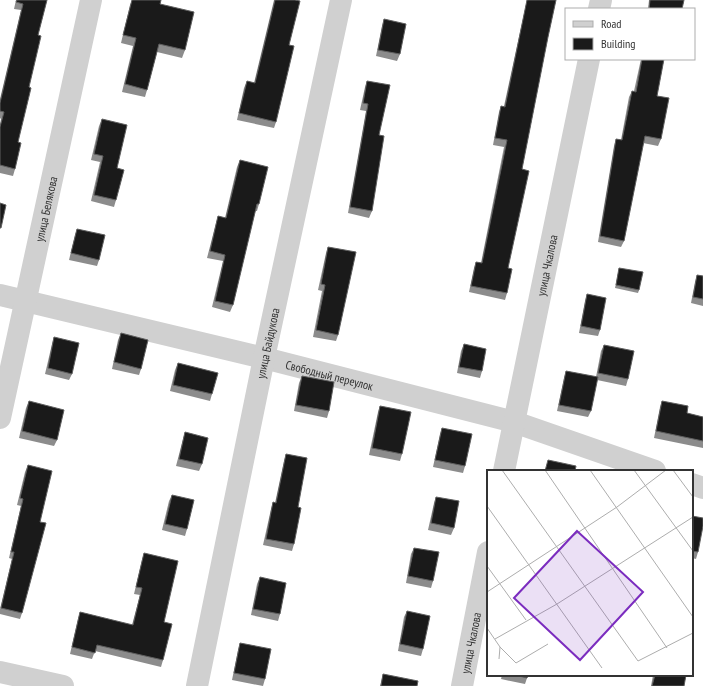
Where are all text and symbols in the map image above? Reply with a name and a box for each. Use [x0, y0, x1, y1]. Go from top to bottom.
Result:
legend [565, 8, 695, 60]
text: Road [601, 16, 621, 31]
text: Building [601, 36, 636, 51]
street label: улица Белякова [31, 175, 60, 243]
street label: улица Чкалова [533, 233, 560, 297]
street label: улица Байдукова [253, 306, 282, 380]
street label: Свободный переулок [284, 356, 375, 393]
inset map [487, 470, 693, 676]
street label: улица Чкалова [457, 611, 484, 675]

